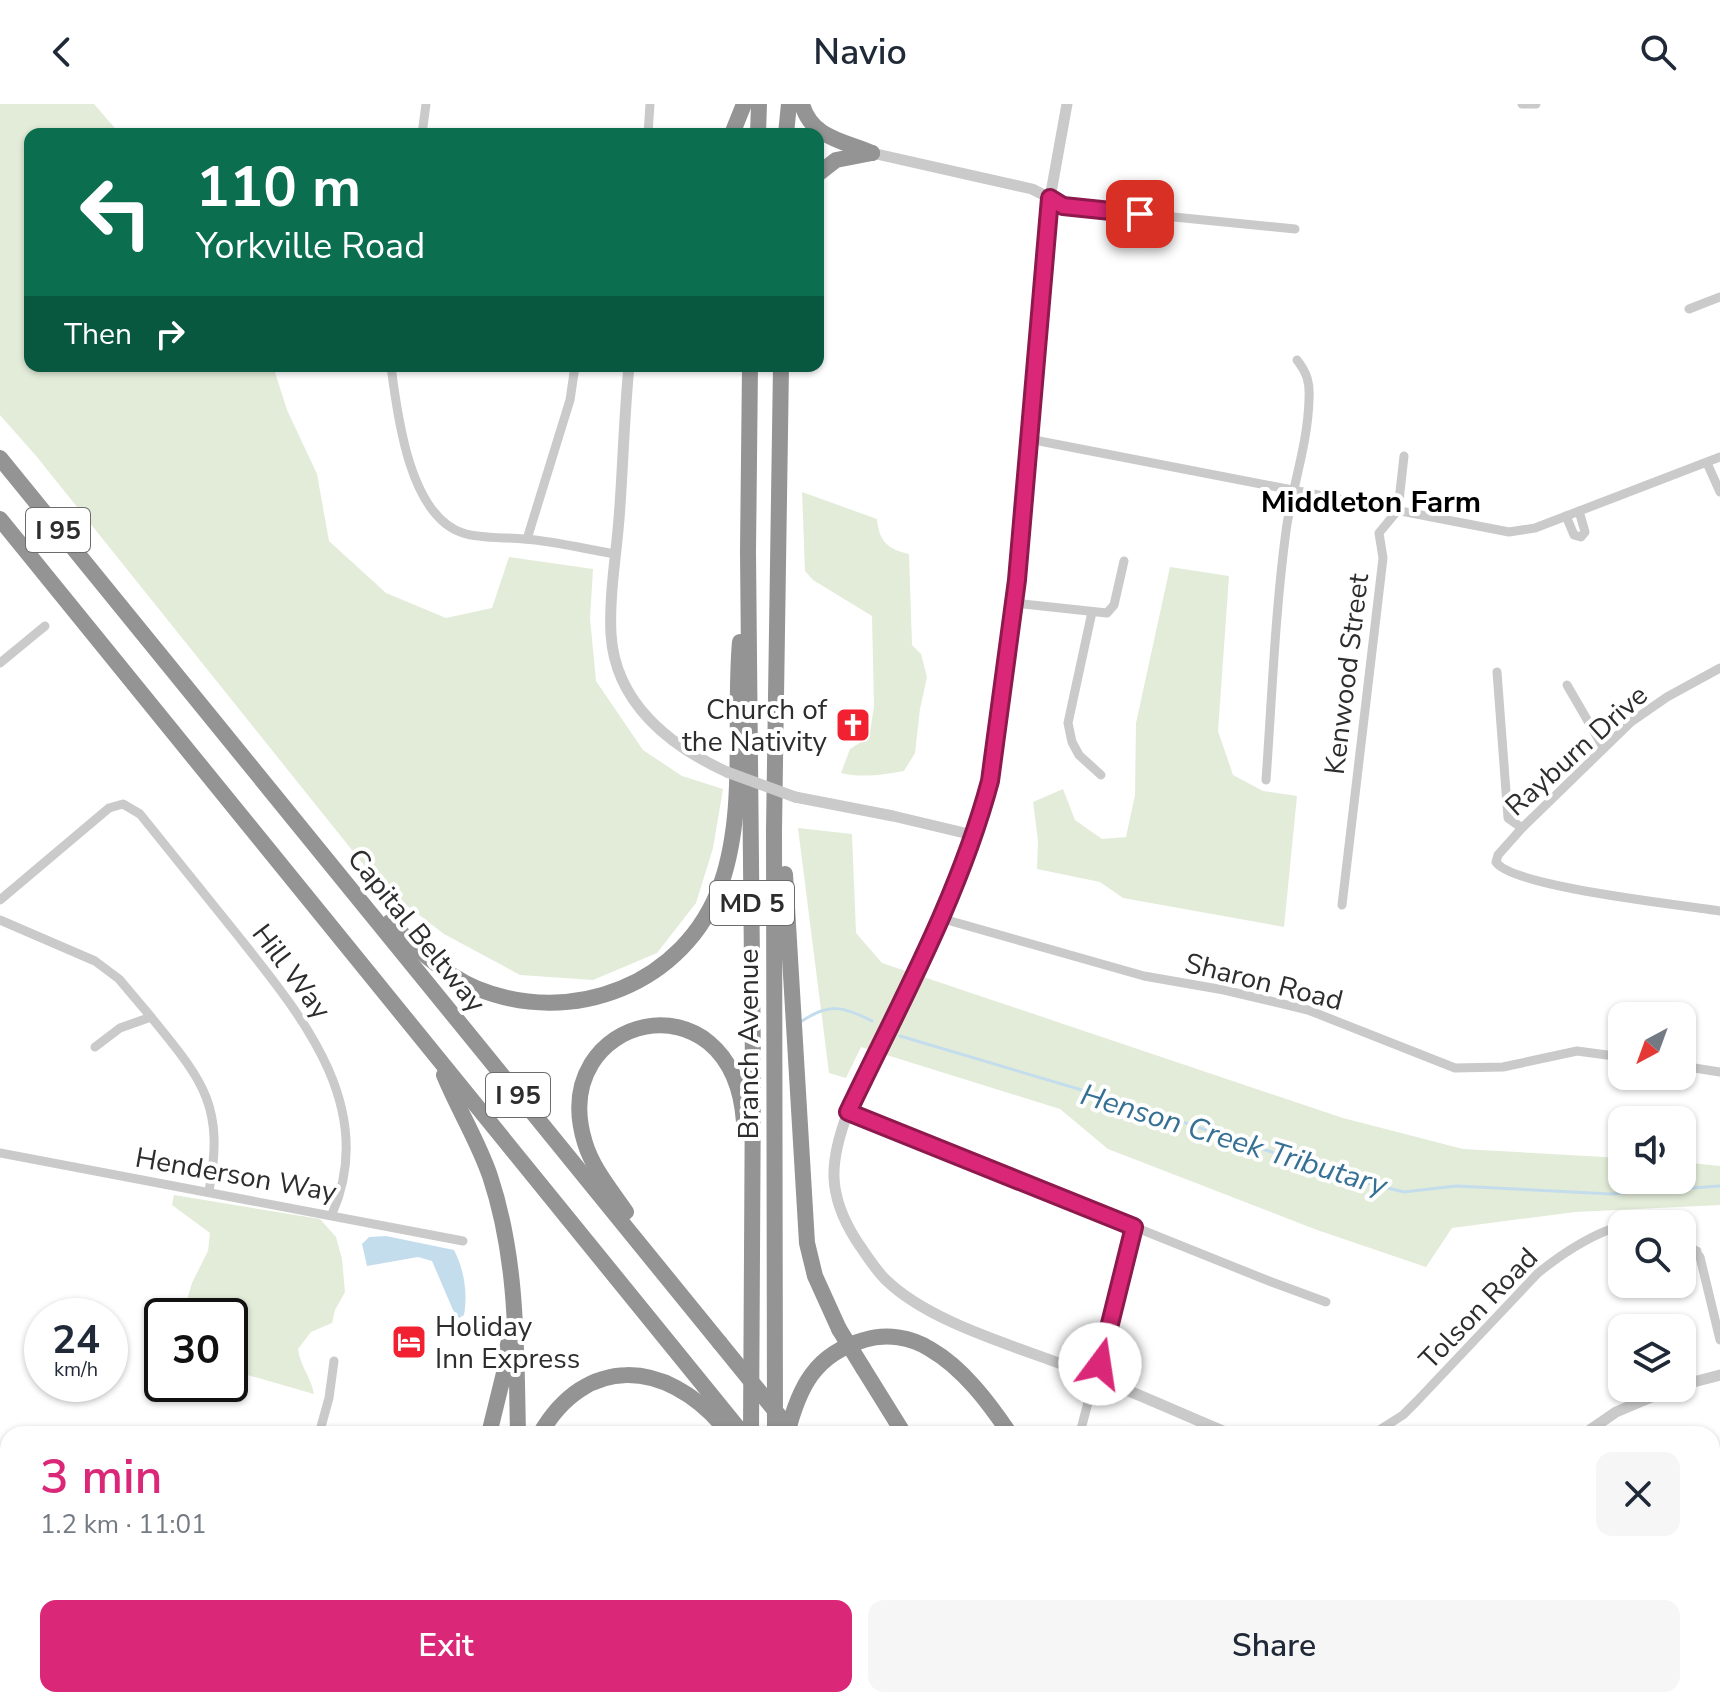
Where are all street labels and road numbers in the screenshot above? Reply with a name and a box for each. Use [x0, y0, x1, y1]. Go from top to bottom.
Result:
road number: I 95 [26, 508, 90, 552]
street label: Kenwood Street [1316, 571, 1378, 777]
street label: Rayburn Drive [1497, 677, 1656, 825]
street label: Capital Beltway [338, 841, 494, 1021]
road number: MD 5 [710, 881, 794, 925]
street label: Hill Way [243, 916, 340, 1027]
street label: Sharon Road [1181, 944, 1347, 1020]
street label: Branch Avenue [730, 949, 768, 1139]
road number: I 95 [486, 1073, 550, 1117]
street label: Henderson Way [132, 1139, 340, 1211]
street label: Tolson Road [1411, 1239, 1546, 1378]

